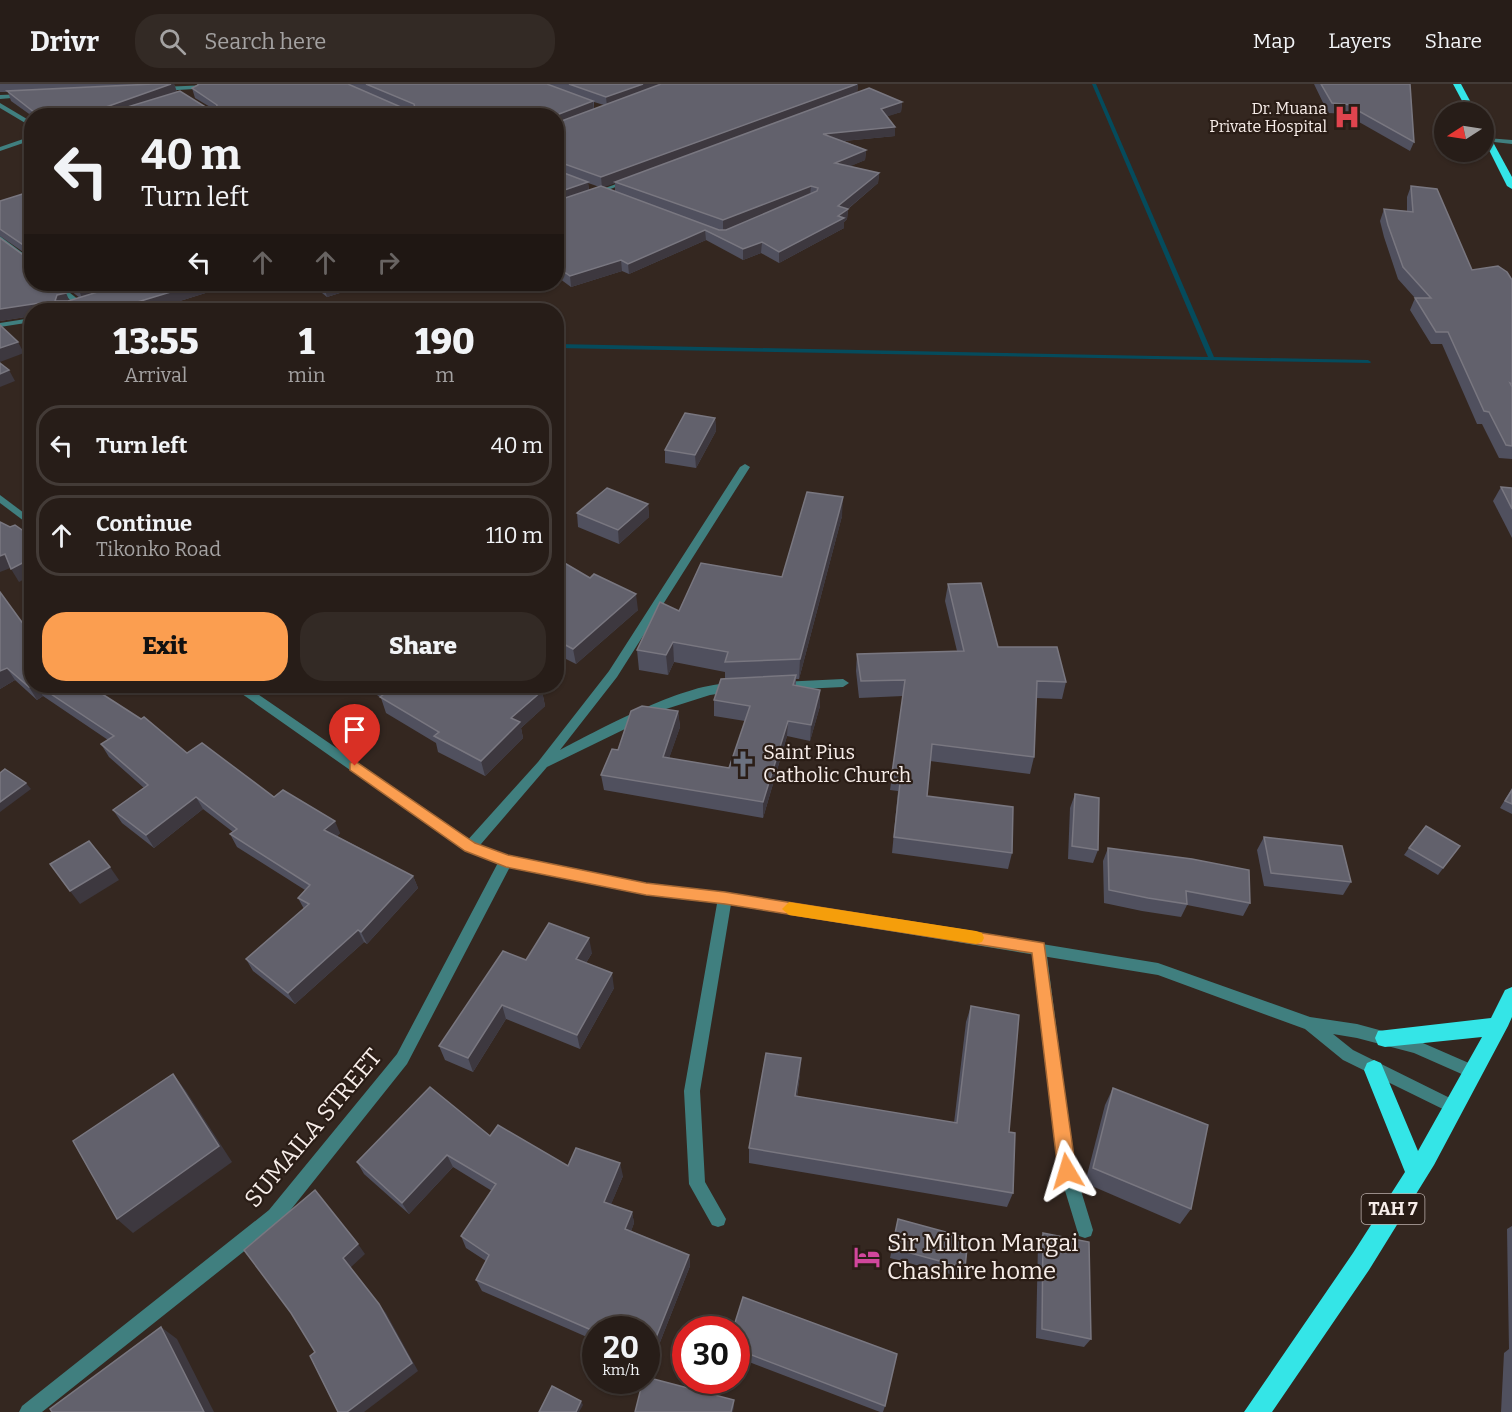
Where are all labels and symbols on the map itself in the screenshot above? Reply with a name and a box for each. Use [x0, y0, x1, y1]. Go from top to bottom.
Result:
place label: Dr. Muana Private Hospital [1209, 99, 1327, 136]
hospital icon: Dr. Muana Private Hospital [1332, 102, 1362, 132]
north arrow [1434, 102, 1494, 162]
pin [329, 704, 380, 766]
place label: Saint Pius Catholic Church [763, 740, 912, 787]
church icon: Saint Pius Catholic Church [728, 749, 758, 779]
street label: SUMAILA STREET [239, 1043, 387, 1213]
position arrow [1035, 1139, 1099, 1203]
road number: TAH 7 [1362, 1194, 1424, 1224]
place label: Sir Milton Margai Chashire home [887, 1229, 1078, 1285]
hotel icon: Sir Milton Margai Chashire home [852, 1242, 882, 1272]
speed limit sign: 30 [672, 1316, 750, 1394]

